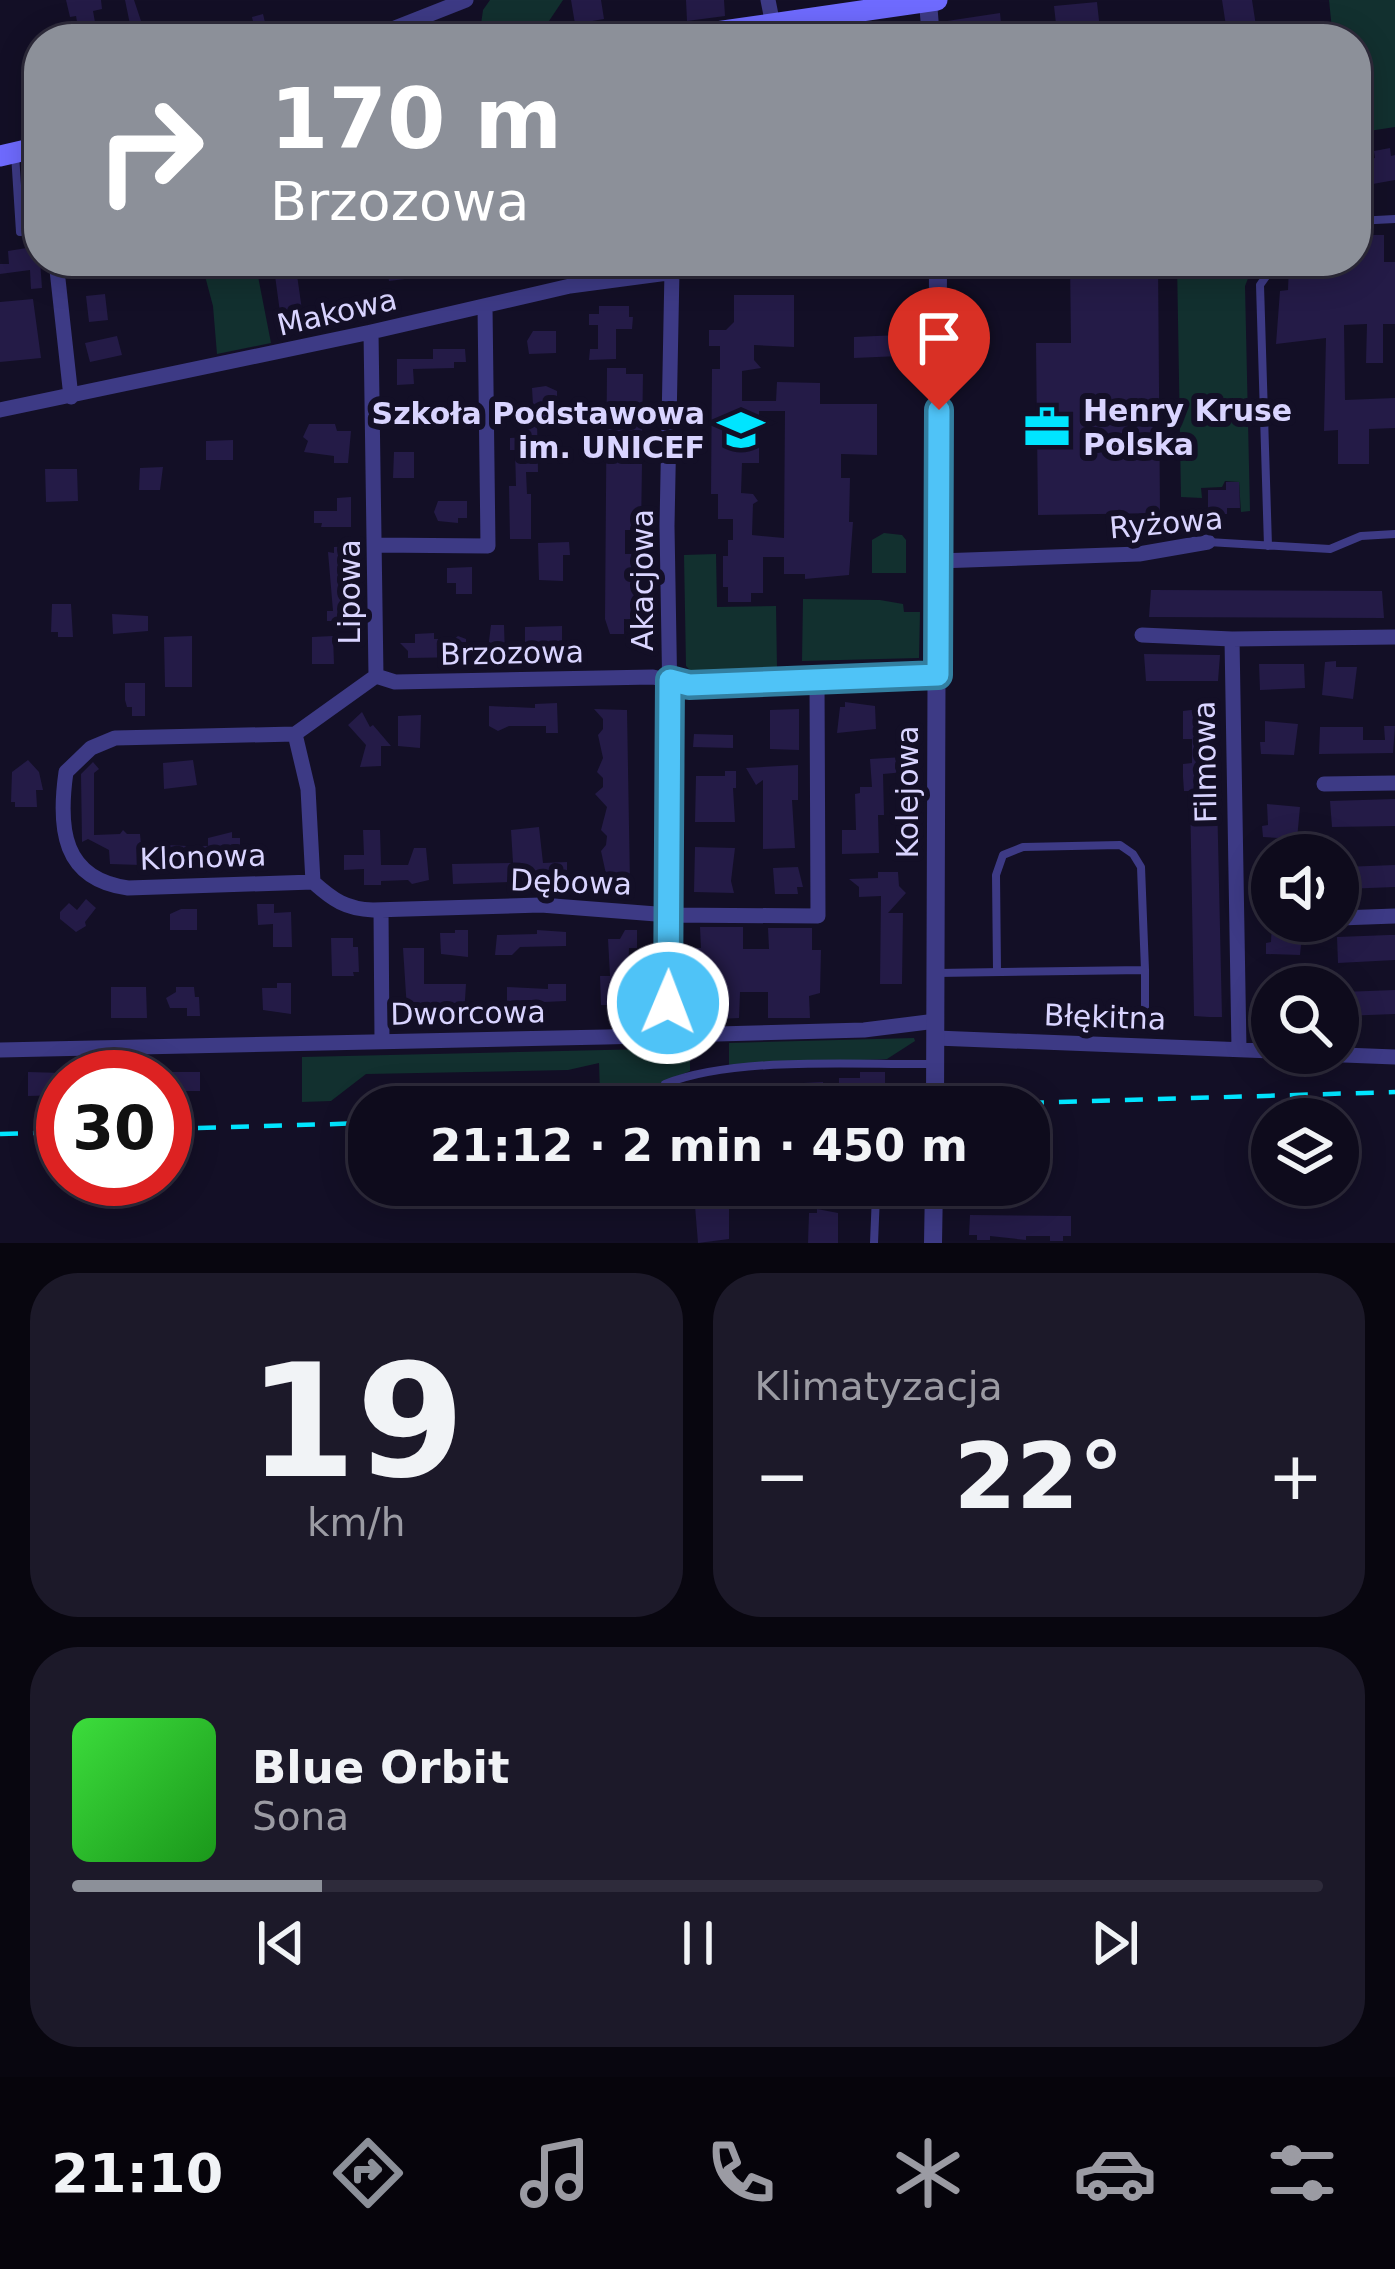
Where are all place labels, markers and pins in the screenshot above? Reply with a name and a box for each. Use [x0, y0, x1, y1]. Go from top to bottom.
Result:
pin [888, 287, 990, 410]
place label: Henry Kruse Polska [1083, 393, 1292, 462]
place label: Szkoła Podstawowa im. UNICEF [372, 396, 705, 465]
office icon: Henry Kruse Polska [1022, 402, 1072, 452]
school or university icon: Szkoła Podstawowa im. UNICEF [716, 405, 766, 455]

